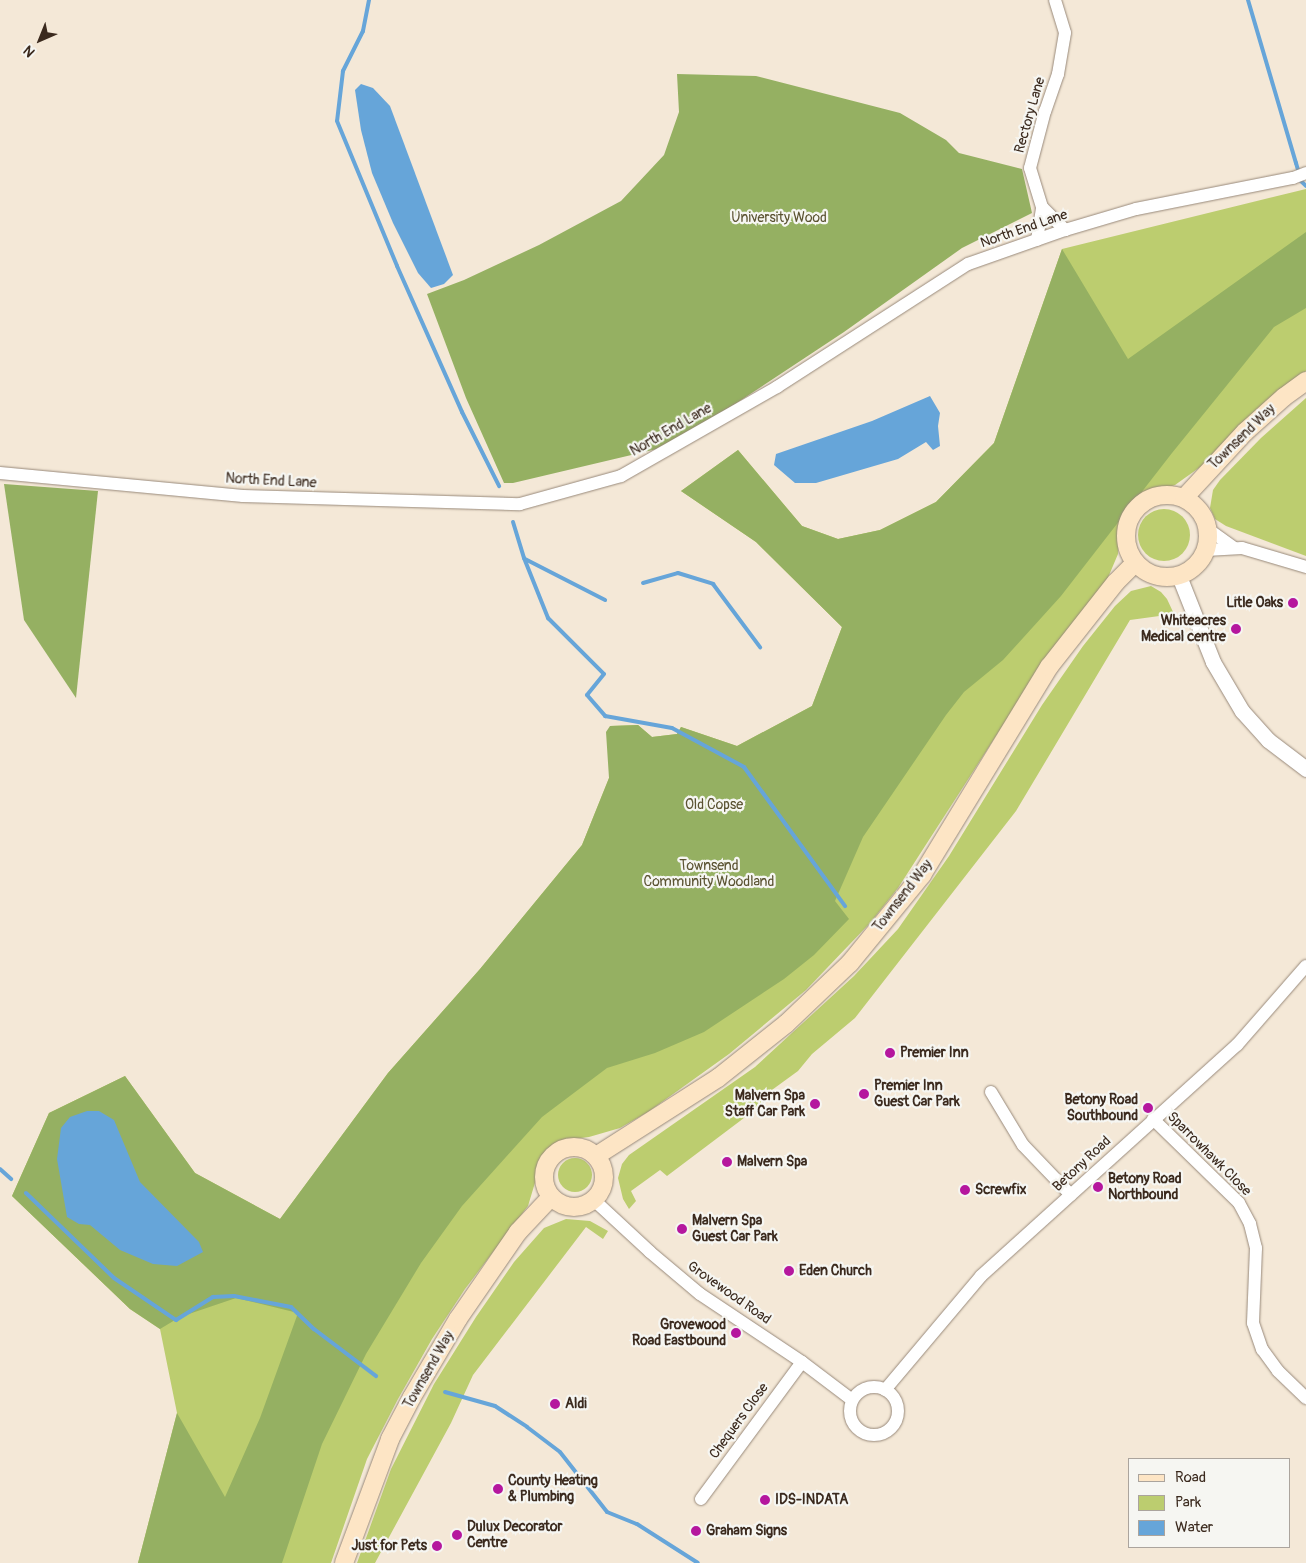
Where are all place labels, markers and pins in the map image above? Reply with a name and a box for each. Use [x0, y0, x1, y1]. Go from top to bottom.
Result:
place label: Litle Oaks [1226, 595, 1283, 611]
marker: Litle Oaks [1287, 597, 1299, 609]
place label: Whiteacres Medical centre [1141, 613, 1226, 646]
marker: Whiteacres Medical centre [1230, 623, 1242, 635]
place label: Premier Inn [900, 1045, 969, 1061]
marker: Premier Inn [884, 1047, 896, 1059]
place label: Premier Inn Guest Car Park [874, 1078, 960, 1110]
place label: Malvern Spa Staff Car Park [725, 1088, 805, 1120]
marker: Premier Inn Guest Car Park [858, 1088, 870, 1100]
place label: Betony Road Southbound [1065, 1092, 1138, 1124]
marker: Malvern Spa Staff Car Park [809, 1098, 821, 1110]
marker: Betony Road Southbound [1142, 1102, 1154, 1114]
place label: Malvern Spa [737, 1154, 807, 1170]
marker: Malvern Spa [721, 1156, 733, 1168]
place label: Betony Road Northbound [1108, 1171, 1181, 1204]
marker: Betony Road Northbound [1092, 1181, 1104, 1193]
place label: Screwfix [975, 1182, 1027, 1198]
marker: Screwfix [959, 1184, 971, 1196]
place label: Malvern Spa Guest Car Park [692, 1213, 778, 1246]
marker: Malvern Spa Guest Car Park [676, 1223, 688, 1235]
place label: Eden Church [799, 1263, 872, 1279]
marker: Eden Church [783, 1265, 795, 1277]
place label: Grovewood Road Eastbound [632, 1317, 726, 1350]
marker: Grovewood Road Eastbound [730, 1327, 742, 1339]
place label: Aldi [565, 1396, 587, 1412]
marker: Aldi [549, 1398, 561, 1410]
place label: County Heating & Plumbing [508, 1473, 598, 1505]
marker: County Heating & Plumbing [492, 1483, 504, 1495]
place label: IDS-INDATA [775, 1492, 848, 1508]
marker: IDS-INDATA [759, 1494, 771, 1506]
place label: Dulux Decorator Centre [467, 1519, 563, 1551]
place label: Graham Signs [706, 1523, 787, 1539]
marker: Graham Signs [690, 1525, 702, 1537]
marker: Dulux Decorator Centre [451, 1529, 463, 1541]
place label: Just for Pets [351, 1538, 427, 1554]
marker: Just for Pets [431, 1540, 443, 1552]

